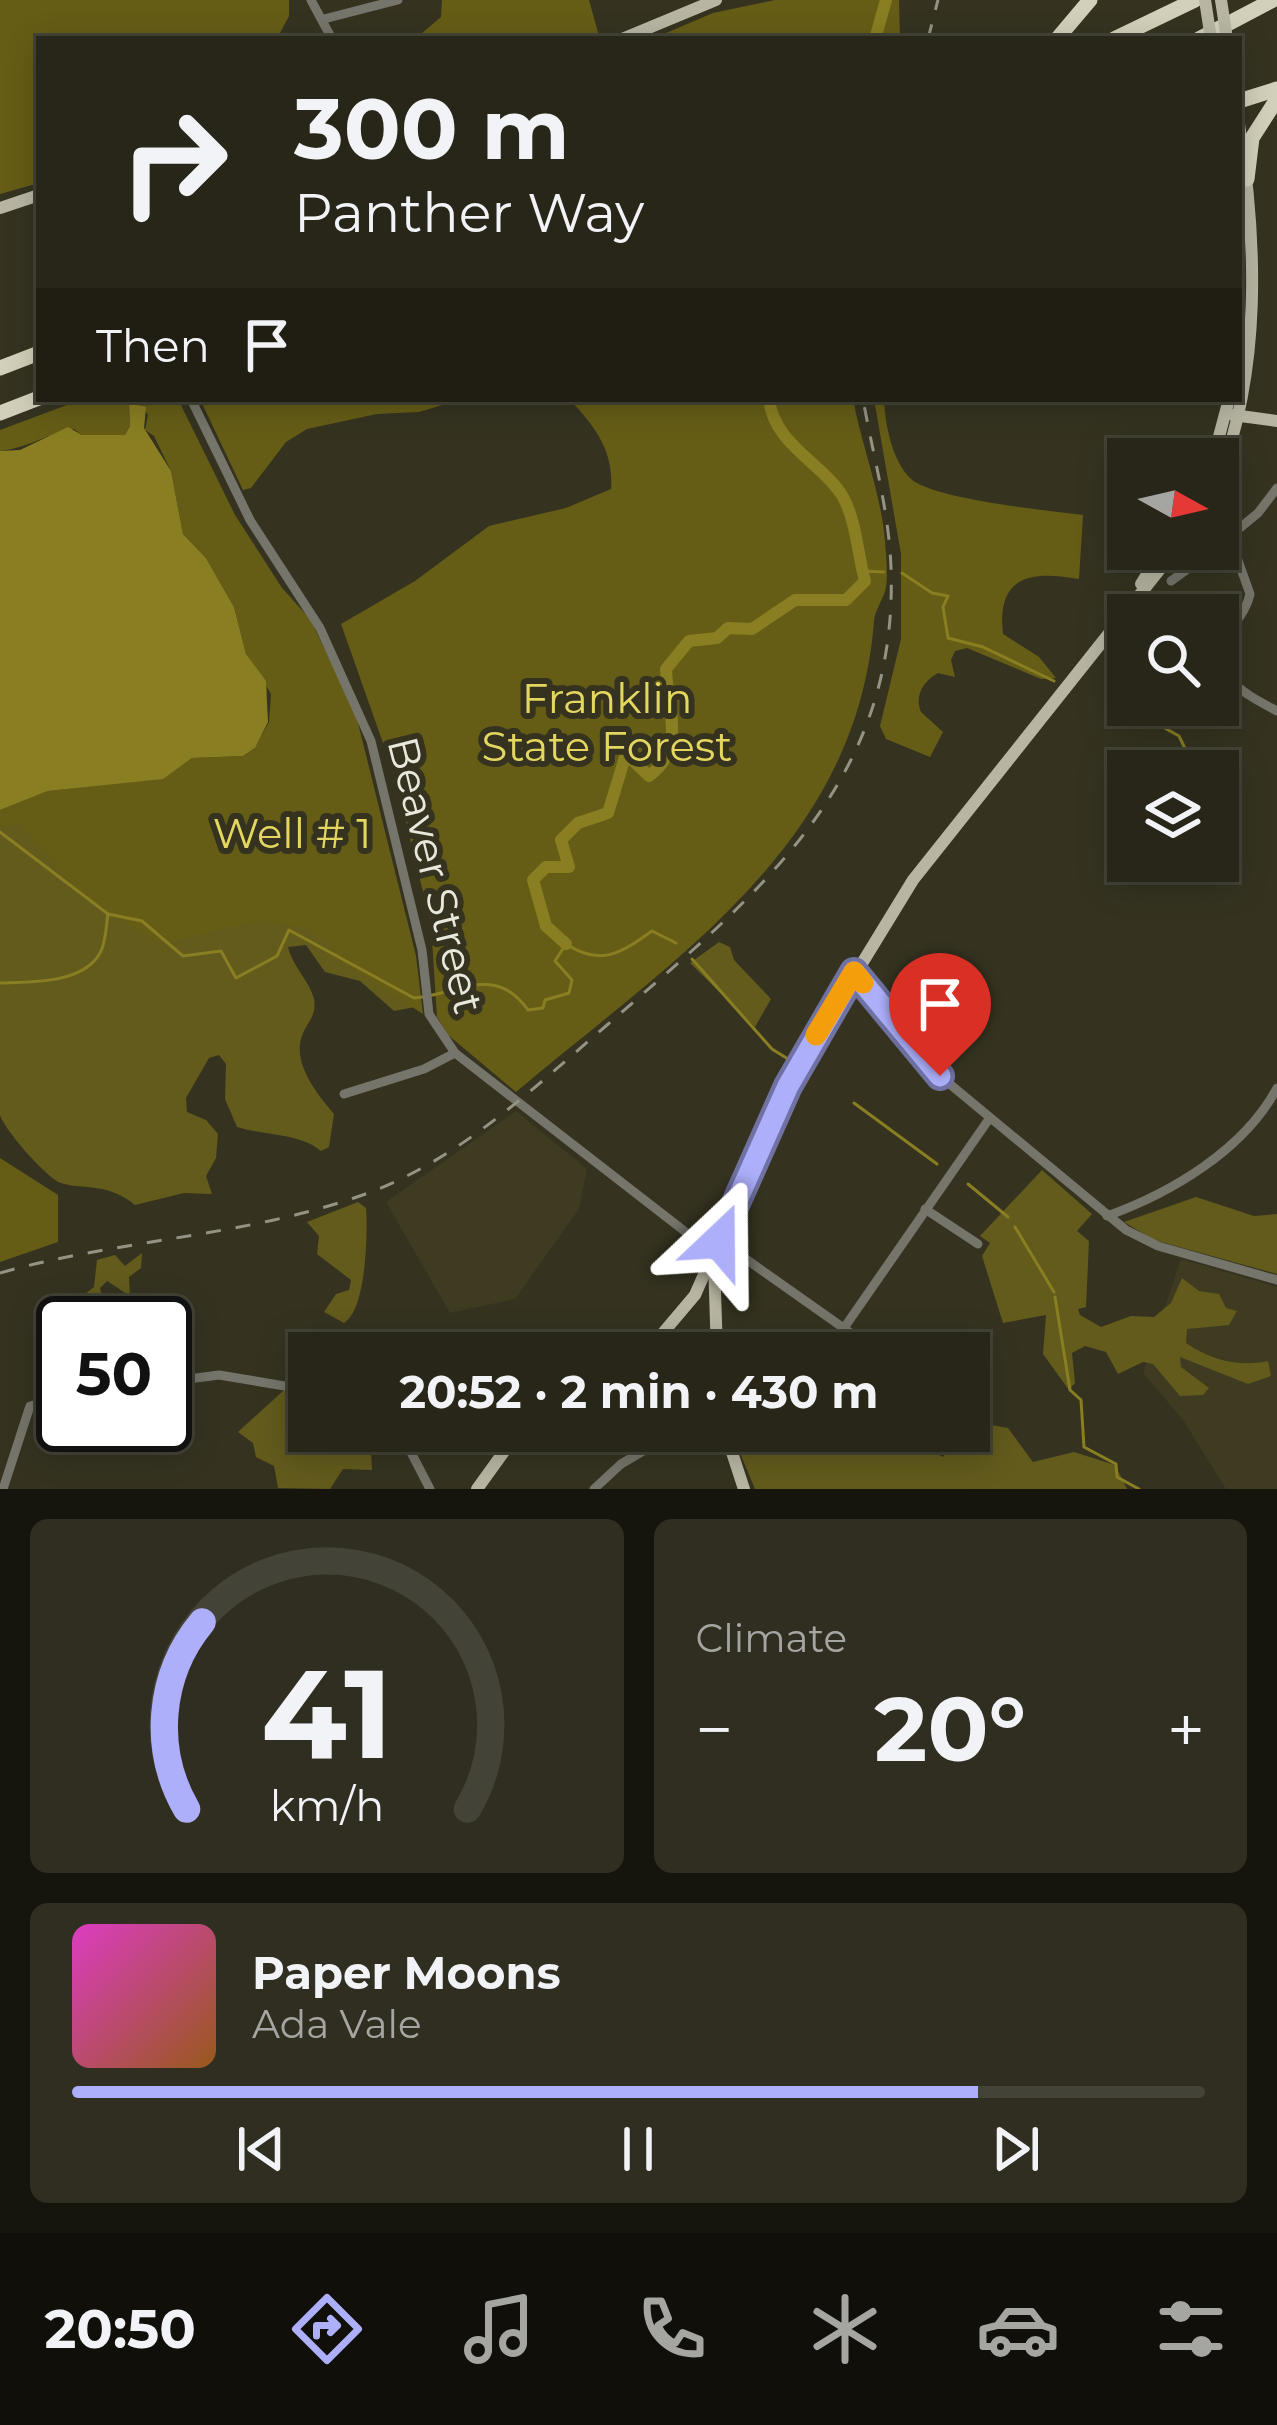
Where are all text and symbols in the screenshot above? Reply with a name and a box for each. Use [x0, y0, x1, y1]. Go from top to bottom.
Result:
text: 300 m [294, 78, 570, 180]
icon: right [96, 84, 252, 240]
text: Panther Way [294, 180, 644, 246]
icon: arrive [234, 312, 300, 378]
text: Then [96, 318, 210, 373]
north arrow [1107, 438, 1239, 570]
map controls [1107, 438, 1239, 882]
button: search [1107, 594, 1239, 726]
park label: Franklin State Forest [482, 672, 732, 772]
street label: Beaver Street [377, 731, 495, 1019]
button: layers [1107, 750, 1239, 882]
park label: Well # 1 [213, 807, 371, 859]
pin [889, 953, 991, 1076]
icon: arrive [907, 971, 973, 1037]
position arrow [656, 1178, 782, 1304]
speed limit sign: 50 [36, 1296, 192, 1452]
text: 20:52 · 2 min · 430 m [399, 1364, 879, 1419]
text: Climate [696, 1614, 847, 1662]
text: 41 [261, 1637, 393, 1789]
text: 20° [874, 1674, 1026, 1784]
text: − [696, 1689, 733, 1770]
text: + [1167, 1689, 1205, 1770]
text: km/h [270, 1779, 384, 1832]
text: Paper Moons [252, 1945, 561, 2000]
text: Ada Vale [252, 2000, 422, 2048]
icon: previous [228, 2116, 294, 2182]
icon: pause [605, 2116, 671, 2182]
icon: next [983, 2116, 1049, 2182]
icon: directions [285, 2287, 369, 2371]
icon: music [457, 2287, 541, 2371]
icon: phone [630, 2287, 714, 2371]
icon: climate [803, 2287, 887, 2371]
icon: car [976, 2287, 1060, 2371]
icon: filters [1149, 2287, 1233, 2371]
text: 20:50 [44, 2296, 196, 2362]

